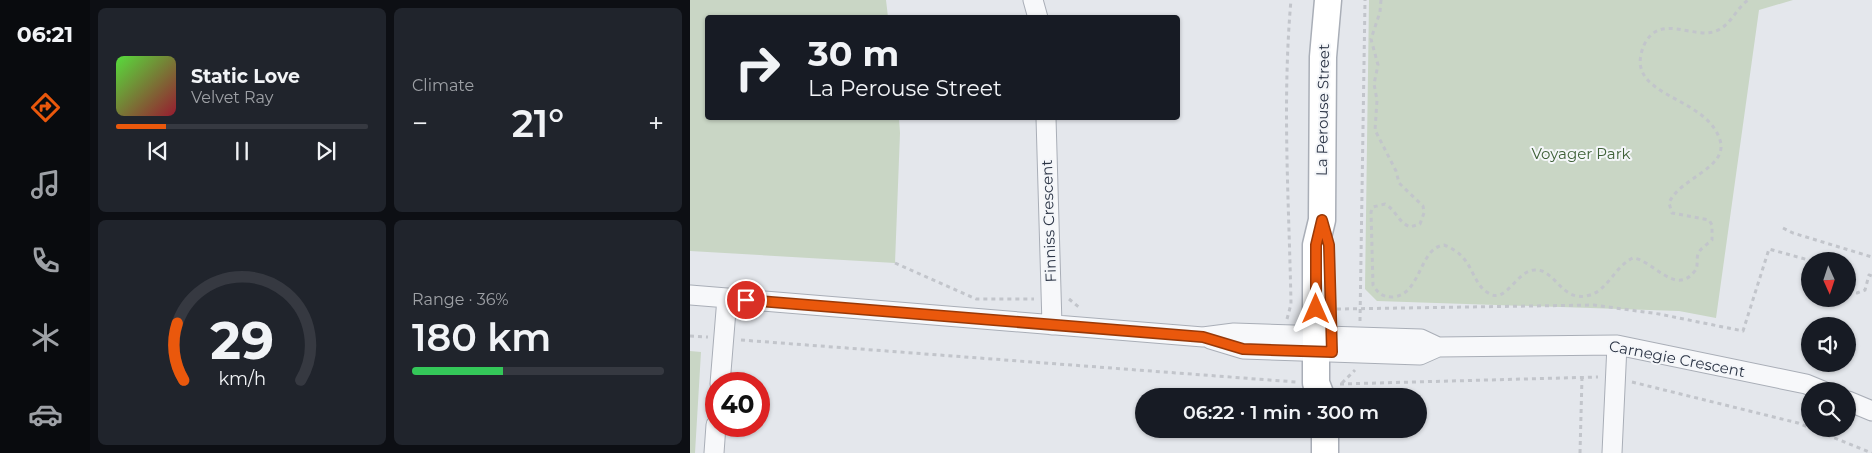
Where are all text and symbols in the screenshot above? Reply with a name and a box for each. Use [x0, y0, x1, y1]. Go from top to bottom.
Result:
text: 06:21 [17, 21, 73, 48]
text: 30 m [808, 32, 899, 75]
icon: right [725, 35, 790, 100]
street label: La Perouse Street [1312, 44, 1333, 176]
text: Static Love [191, 65, 300, 88]
text: La Perouse Street [808, 75, 1002, 102]
text: Climate [412, 76, 474, 95]
text: Velvet Ray [191, 88, 273, 107]
icon: directions [28, 90, 63, 125]
text: 21° [512, 100, 564, 147]
text: − [412, 106, 428, 140]
text: + [648, 106, 664, 140]
icon: previous [144, 137, 172, 165]
icon: pause [228, 137, 256, 165]
icon: next [312, 137, 340, 165]
park label: Voyager Park [1531, 144, 1631, 163]
street label: Finniss Crescent [1037, 159, 1060, 283]
icon: music [28, 167, 63, 202]
icon: phone [28, 243, 63, 278]
north arrow [1801, 252, 1856, 308]
map controls [1801, 252, 1856, 437]
pin [725, 279, 767, 321]
position arrow [1289, 282, 1341, 334]
icon: arrive [732, 286, 760, 314]
text: Range · 36% [412, 290, 509, 309]
text: 29 [210, 309, 274, 372]
text: 180 km [412, 314, 551, 361]
button: sound [1801, 317, 1856, 372]
icon: climate [28, 320, 63, 355]
street label: Carnegie Crescent [1607, 336, 1747, 381]
text: km/h [218, 368, 266, 389]
speed limit sign: 40 [705, 372, 770, 437]
button: search [1801, 382, 1856, 437]
icon: car [28, 397, 63, 432]
text: 06:22 · 1 min · 300 m [1183, 401, 1379, 424]

